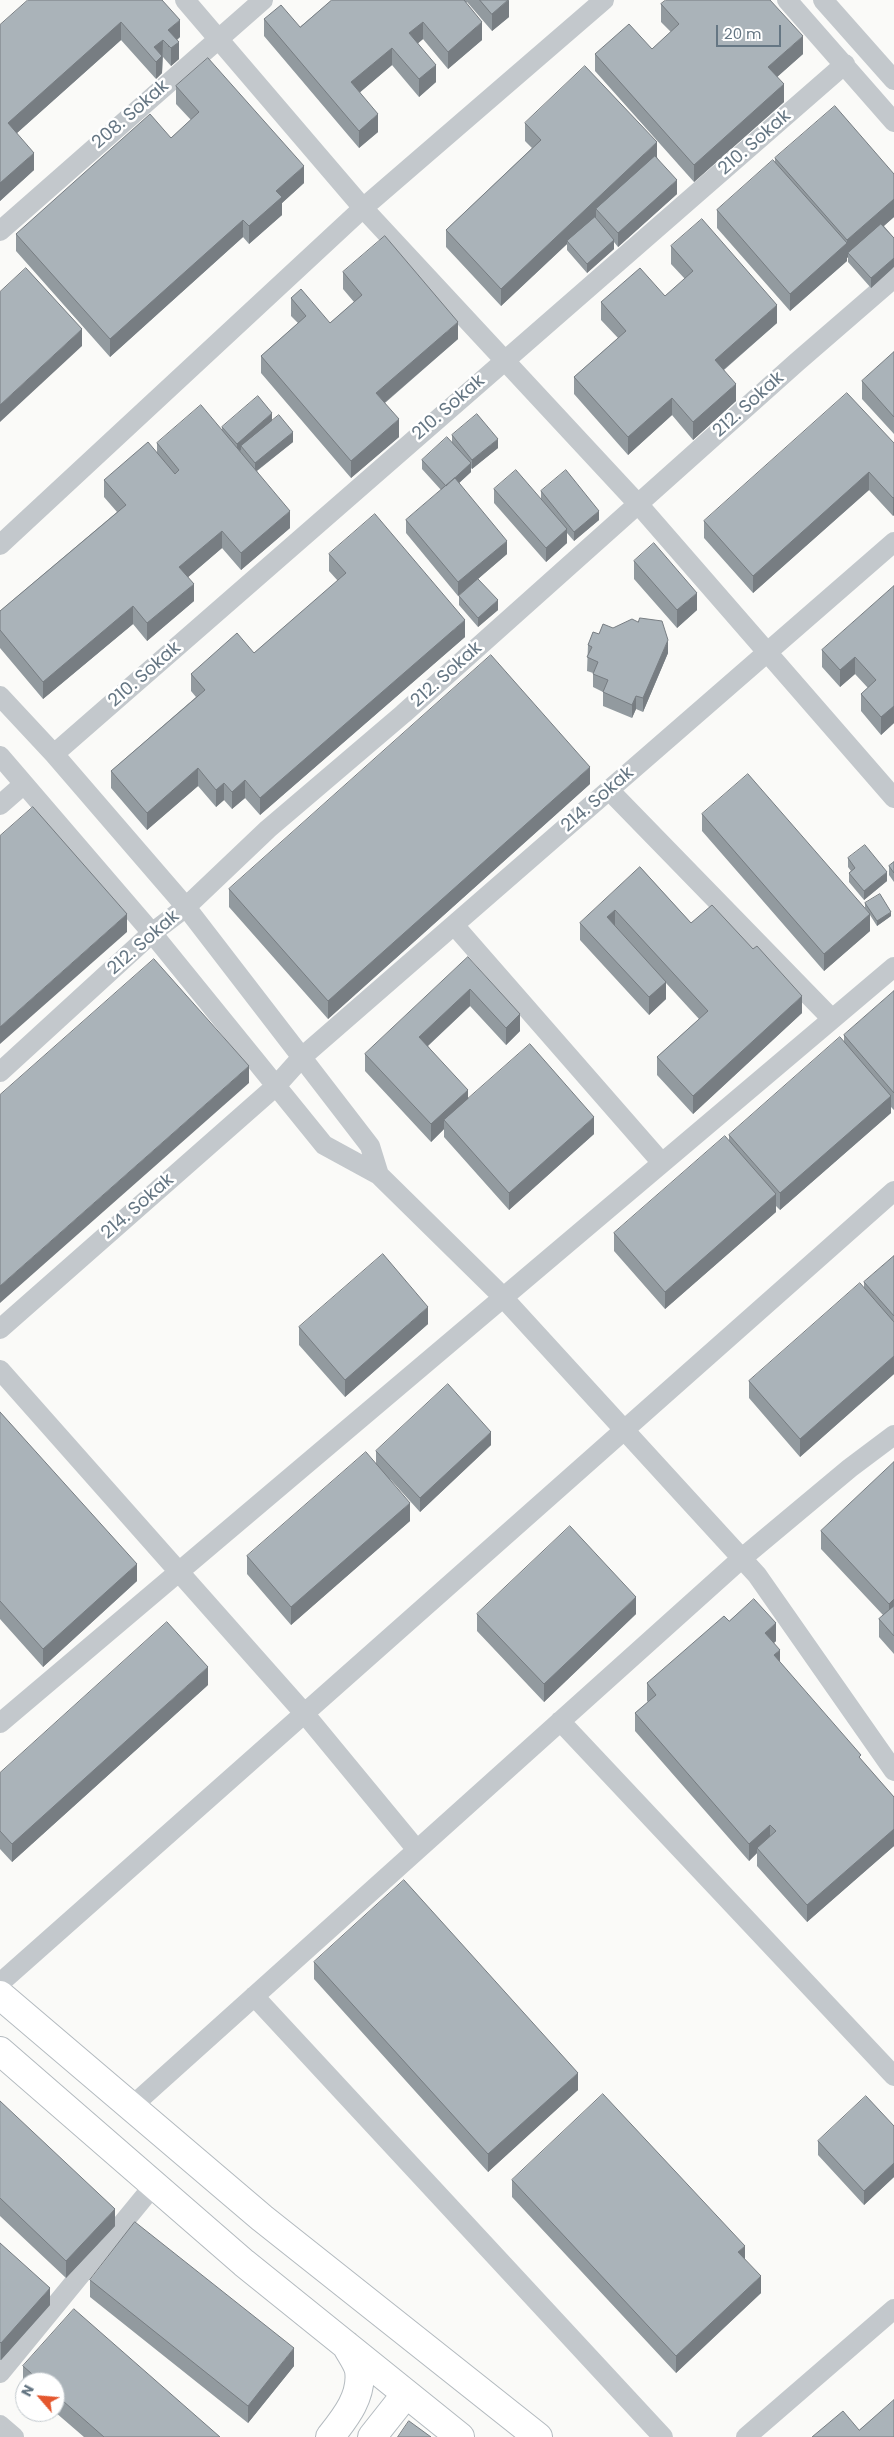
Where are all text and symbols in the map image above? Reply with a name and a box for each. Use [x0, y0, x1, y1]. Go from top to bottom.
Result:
scale bar [719, 15, 784, 47]
text: 20 m [724, 23, 762, 44]
street label: 208. Sokak [88, 76, 174, 154]
street label: 210. Sokak [714, 106, 796, 180]
street label: 212. Sokak [709, 368, 789, 442]
street label: 210. Sokak [408, 371, 490, 445]
street label: 210. Sokak [104, 638, 186, 712]
street label: 212. Sokak [407, 638, 487, 712]
street label: 214. Sokak [557, 763, 639, 837]
street label: 212. Sokak [104, 906, 184, 980]
street label: 214. Sokak [97, 1170, 179, 1244]
north arrow [15, 2372, 65, 2422]
text: N [16, 2381, 39, 2400]

